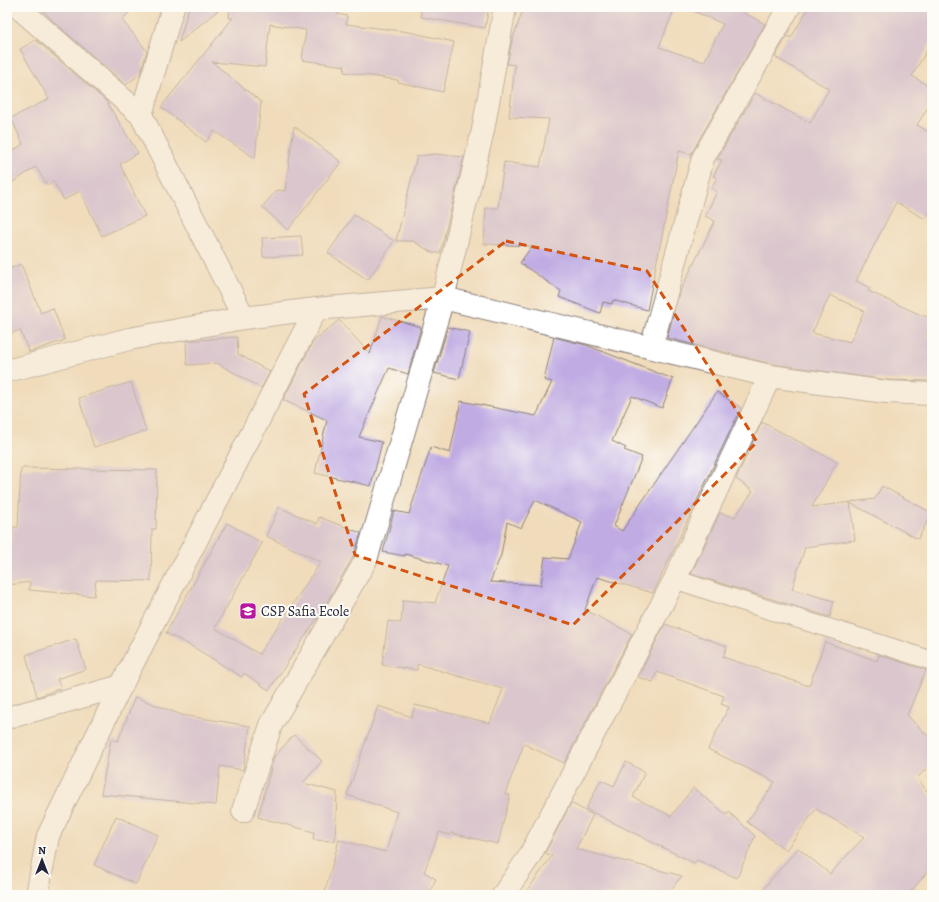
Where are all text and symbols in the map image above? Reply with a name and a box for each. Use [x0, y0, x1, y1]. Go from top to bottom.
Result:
school or university icon: CSP Safia Ecole [238, 601, 258, 621]
place label: CSP Safia Ecole [261, 602, 349, 621]
north arrow [22, 840, 62, 880]
text: N [38, 843, 46, 858]

